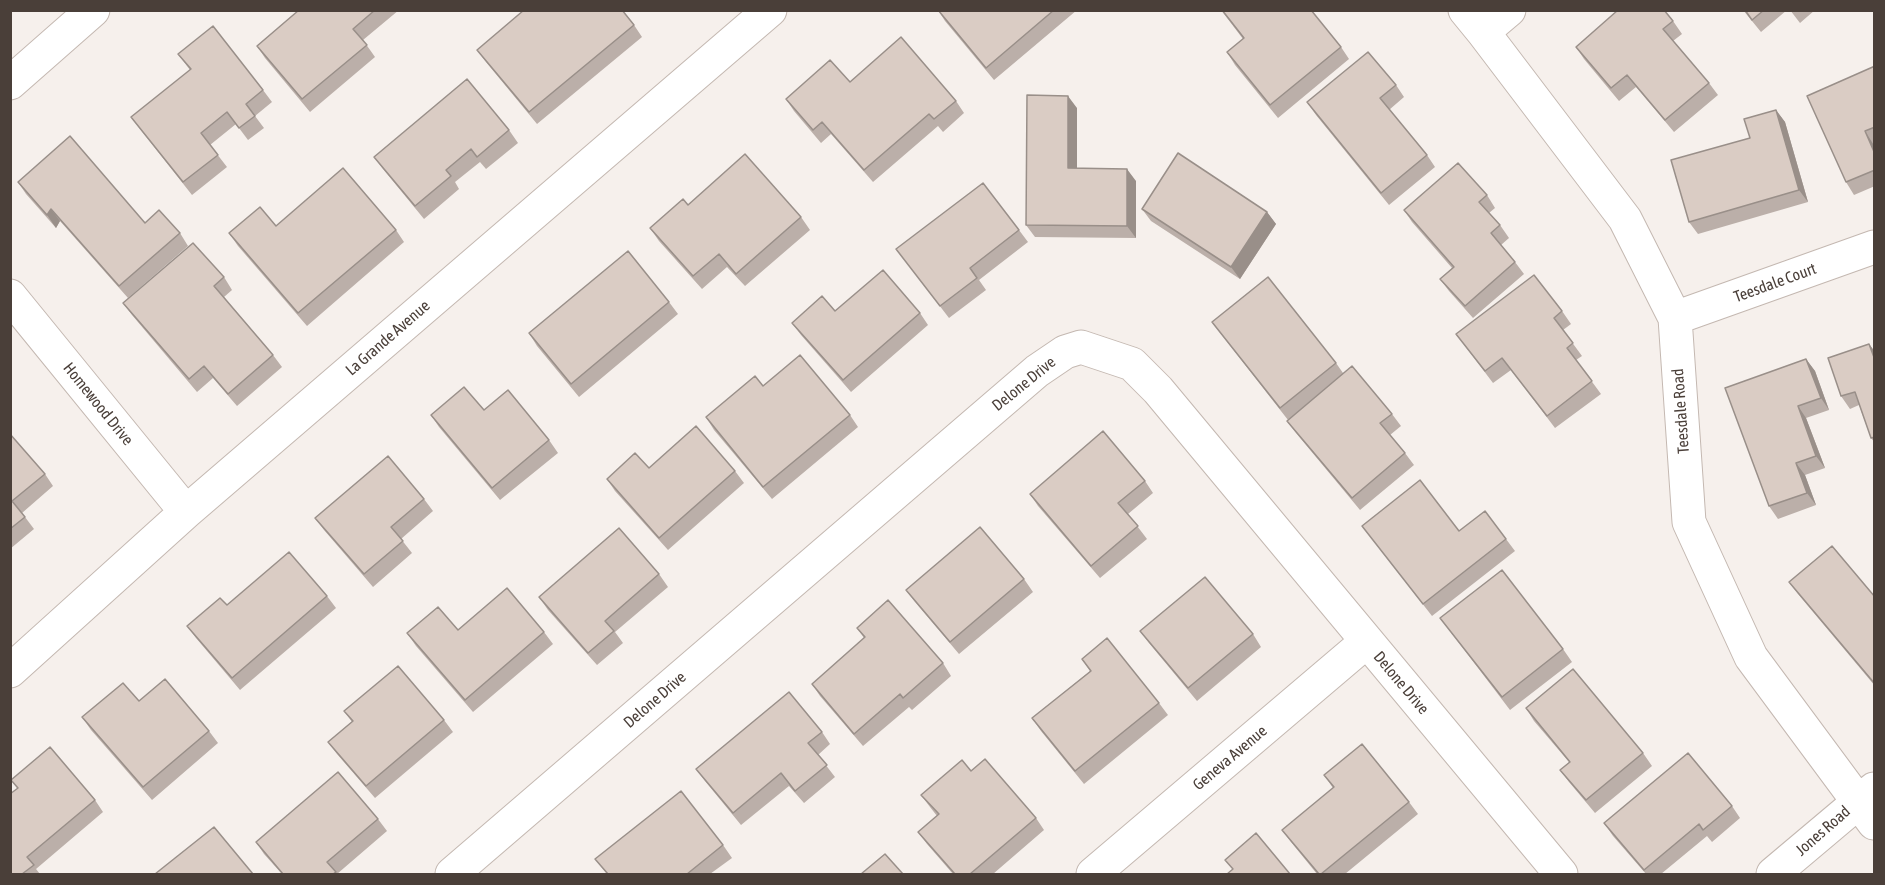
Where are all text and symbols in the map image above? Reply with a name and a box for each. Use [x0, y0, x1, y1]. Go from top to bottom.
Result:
street label: Teesdale Court [1731, 259, 1819, 307]
street label: La Grande Avenue [342, 296, 434, 380]
street label: Delone Drive [988, 353, 1060, 415]
street label: Homewood Drive [59, 359, 137, 449]
street label: Teesdale Road [1668, 368, 1694, 454]
street label: Delone Drive [1369, 648, 1433, 718]
street label: Delone Drive [620, 668, 690, 732]
street label: Geneva Avenue [1189, 721, 1271, 795]
street label: Jones Road [1792, 802, 1854, 860]

